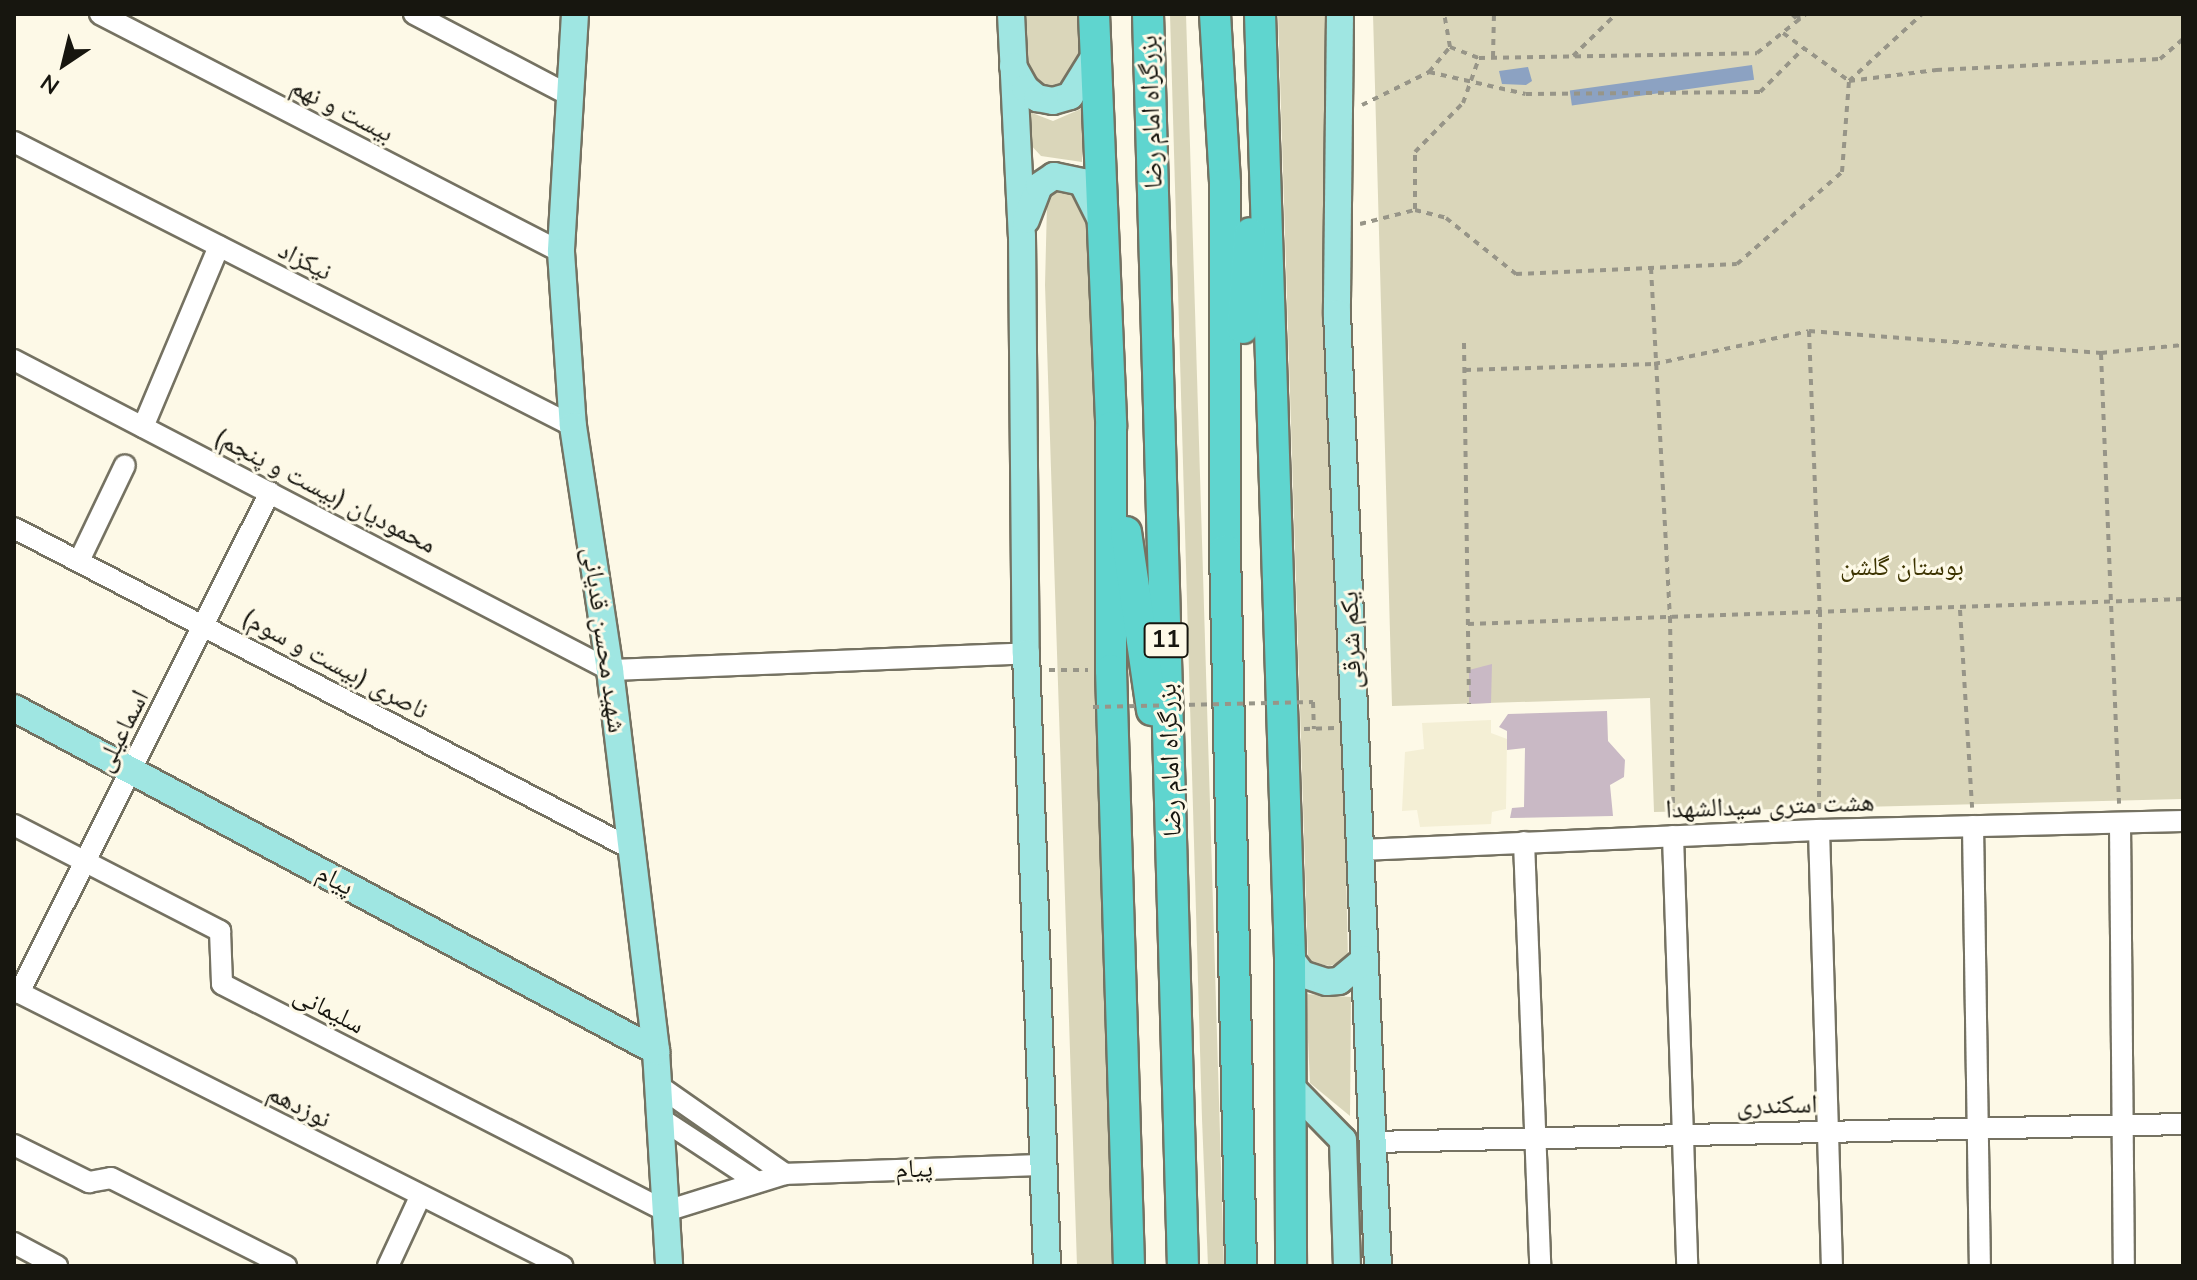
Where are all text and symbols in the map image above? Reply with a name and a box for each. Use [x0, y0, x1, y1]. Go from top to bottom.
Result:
north arrow [24, 24, 104, 104]
street label: بزرگراه امام رضا [1133, 35, 1169, 189]
text: N [35, 67, 66, 101]
street label: بیست و نهم [285, 71, 399, 149]
street label: نیکزاد [273, 234, 337, 288]
street label: محمودیان (بیست و پنجم) [209, 422, 441, 560]
street label: شهید محسن قدیانی [576, 545, 632, 735]
park label: بوستان گلشن [1840, 551, 1964, 583]
street label: یکم شرقی [1334, 591, 1368, 689]
street label: ناصری (بیست و سوم) [237, 602, 433, 726]
road number: 11 [1142, 620, 1190, 660]
street label: بزرگراه امام رضا [1152, 683, 1188, 837]
street label: اسماعیلی [88, 685, 156, 777]
street label: هشت متری سیدالشهدا [1665, 787, 1875, 825]
street label: پیام [311, 857, 359, 903]
street label: سلیمانی [288, 979, 370, 1041]
street label: نوزدهم [262, 1077, 336, 1135]
street label: اسکندری [1736, 1089, 1818, 1121]
street label: پیام [895, 1153, 933, 1185]

